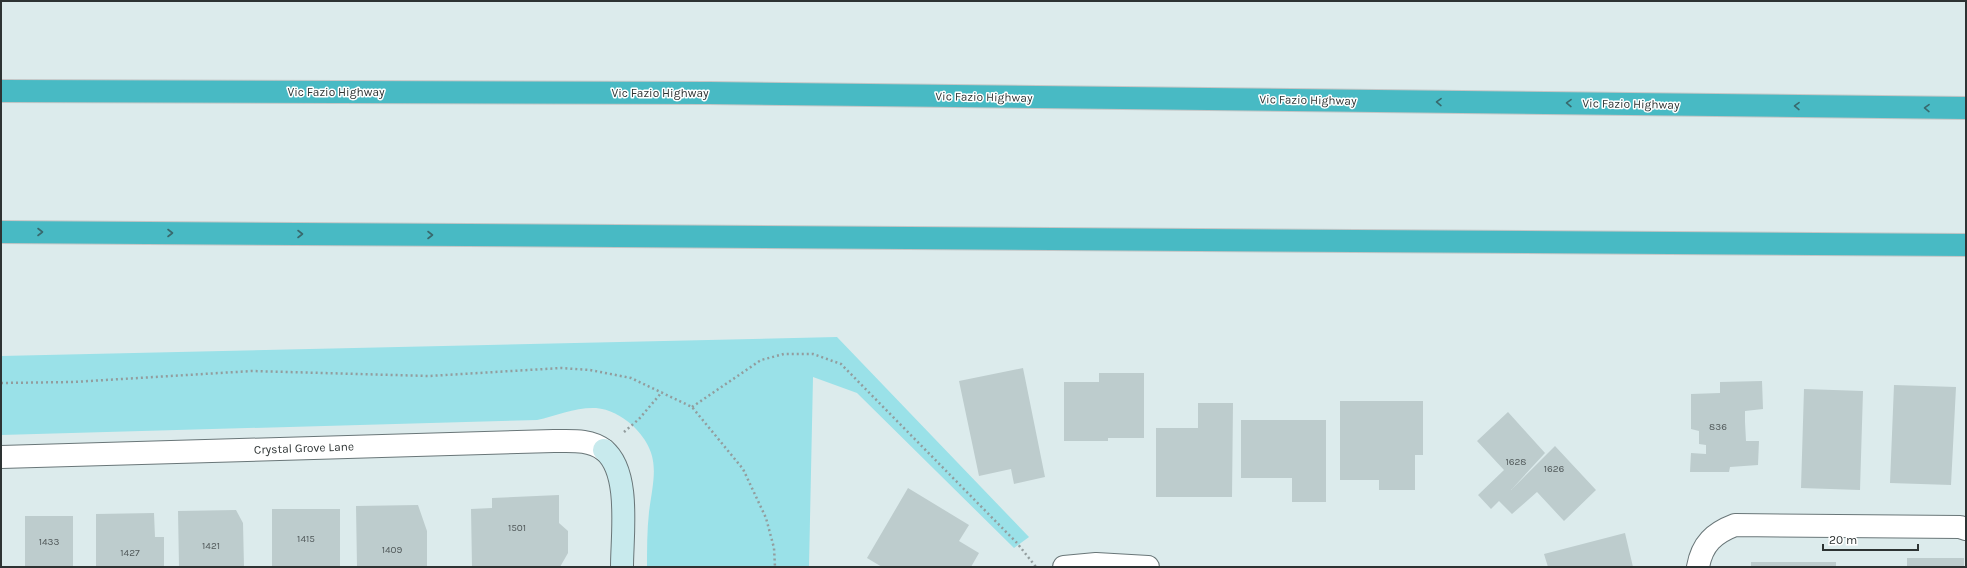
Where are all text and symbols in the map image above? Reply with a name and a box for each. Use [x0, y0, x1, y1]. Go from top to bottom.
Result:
street label: Vic Fazio Highway [287, 85, 385, 99]
street label: Vic Fazio Highway [611, 86, 709, 100]
street label: Vic Fazio Highway [935, 89, 1033, 105]
street label: Vic Fazio Highway [1259, 92, 1357, 108]
street label: Vic Fazio Highway [1582, 96, 1680, 112]
one-way arrow [1436, 98, 1442, 106]
one-way arrow [1566, 99, 1572, 107]
one-way arrow [1794, 102, 1800, 110]
one-way arrow [1924, 103, 1930, 112]
one-way arrow [37, 228, 43, 236]
one-way arrow [167, 229, 173, 237]
one-way arrow [297, 230, 303, 238]
one-way arrow [427, 231, 433, 239]
house number: 836 [1709, 421, 1727, 433]
street label: Crystal Grove Lane [254, 439, 354, 457]
house number: 1628 [1506, 456, 1526, 468]
house number: 1626 [1544, 463, 1565, 475]
house number: 1501 [508, 522, 526, 534]
scale bar [1823, 526, 1918, 552]
house number: 1415 [297, 533, 315, 545]
text: 20 m [1829, 533, 1857, 547]
house number: 1433 [39, 536, 59, 548]
house number: 1421 [202, 540, 220, 552]
house number: 1409 [382, 544, 403, 556]
house number: 1427 [120, 547, 140, 559]

